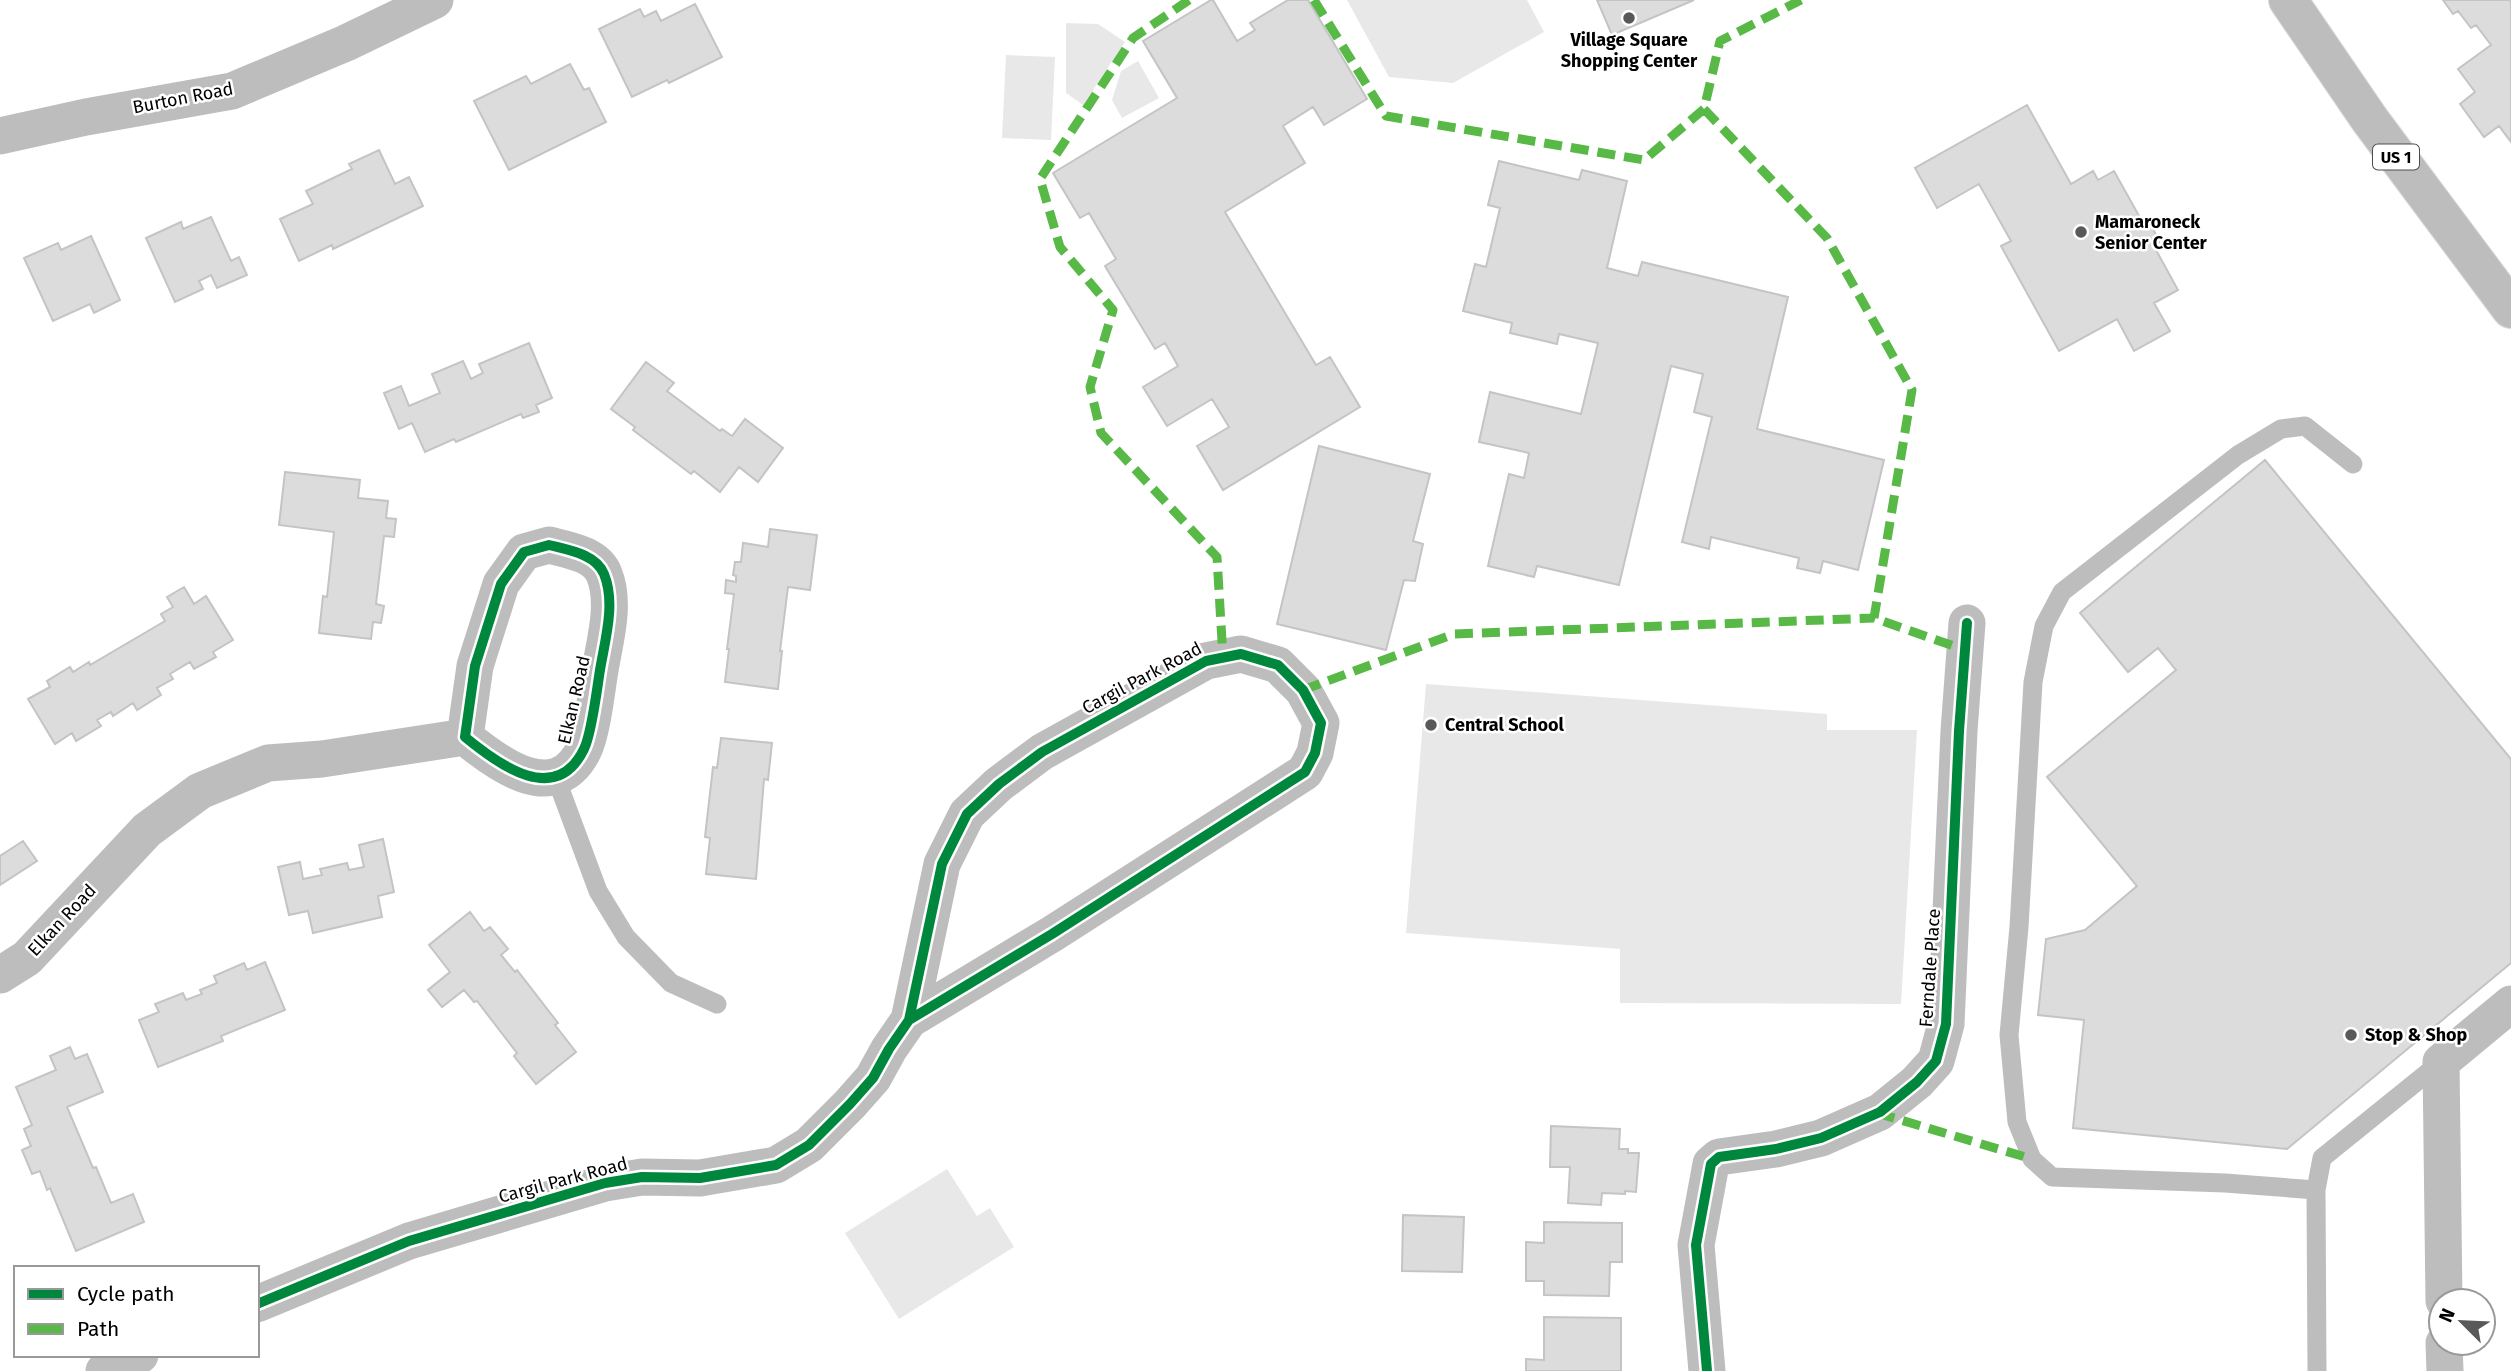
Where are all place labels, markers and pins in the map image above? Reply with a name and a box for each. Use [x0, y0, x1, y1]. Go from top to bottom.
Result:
marker: Village Square Shopping Center [1621, 10, 1637, 26]
place label: Village Square Shopping Center [1561, 29, 1698, 72]
place label: Mamaroneck Senior Center [2095, 211, 2208, 254]
marker: Mamaroneck Senior Center [2073, 224, 2089, 240]
place label: Central School [1445, 714, 1564, 736]
marker: Central School [1423, 717, 1439, 733]
place label: Stop & Shop [2365, 1024, 2468, 1046]
marker: Stop & Shop [2343, 1027, 2359, 1043]

